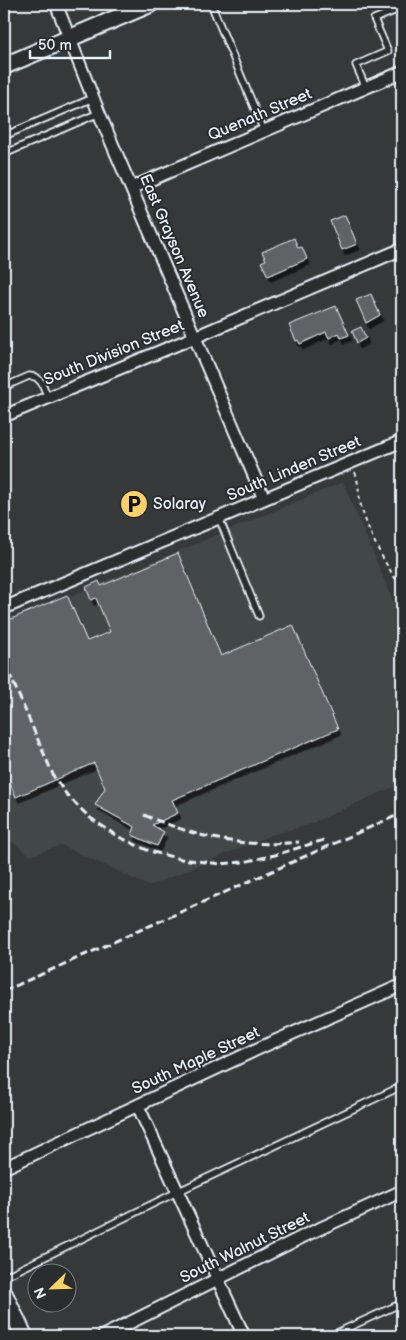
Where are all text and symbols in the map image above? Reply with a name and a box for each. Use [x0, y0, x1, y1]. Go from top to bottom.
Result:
scale bar [30, 28, 110, 60]
text: 50 m [38, 36, 72, 55]
street label: Quenath Street [205, 85, 315, 145]
street label: East Grayson Avenue [135, 171, 213, 321]
street label: South Division Street [41, 316, 187, 390]
street label: South Linden Street [224, 432, 364, 506]
parking icon: Solaray [119, 489, 149, 519]
place label: Solaray [153, 495, 207, 514]
street label: South Maple Street [129, 1023, 263, 1099]
street label: South Walnut Street [177, 1208, 313, 1288]
north arrow [28, 1262, 78, 1312]
text: N [31, 1285, 50, 1301]

